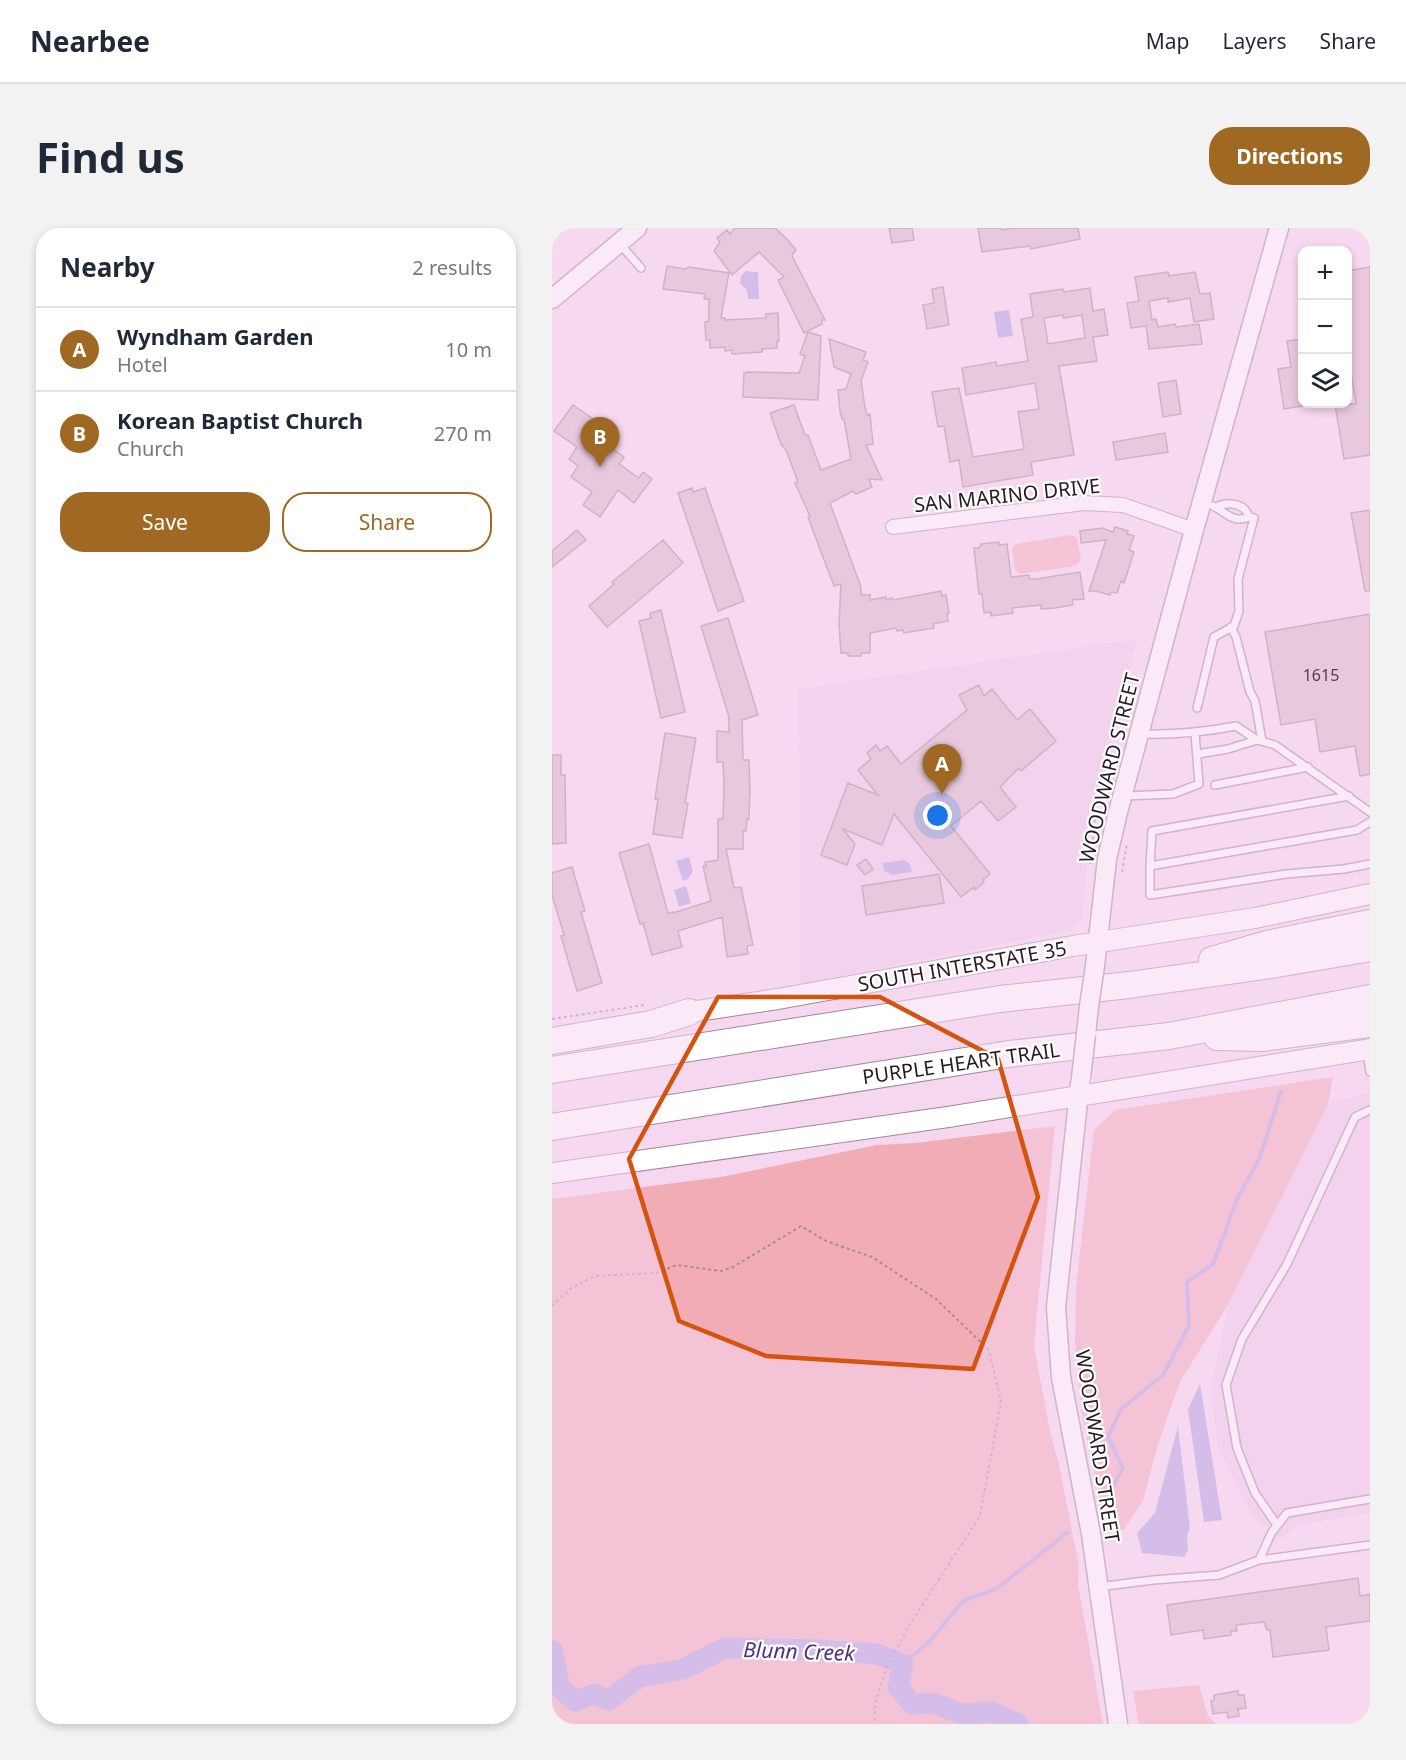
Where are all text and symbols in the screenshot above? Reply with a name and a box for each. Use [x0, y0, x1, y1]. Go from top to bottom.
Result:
text: Nearbee [30, 22, 150, 60]
text: Map [1146, 27, 1190, 55]
text: Layers [1223, 27, 1287, 55]
text: Share [1320, 27, 1376, 55]
button: Directions [1209, 127, 1370, 185]
text: Find us [36, 128, 185, 185]
map controls [1298, 246, 1352, 408]
button: + [1298, 246, 1352, 300]
text: Nearby [60, 249, 155, 285]
text: 2 results [412, 254, 492, 281]
button: − [1298, 300, 1352, 354]
text: Wyndham Garden [117, 321, 314, 351]
text: A [73, 336, 86, 363]
text: 10 m [445, 336, 492, 363]
text: Hotel [117, 351, 168, 378]
button: layers [1298, 354, 1352, 408]
text: Korean Baptist Church [117, 405, 363, 435]
pin: B [580, 418, 620, 467]
text: B [73, 420, 86, 447]
text: 270 m [434, 420, 492, 447]
text: Church [117, 435, 184, 462]
street label: SAN MARINO DRIVE [912, 472, 1102, 518]
button: Save [60, 492, 270, 552]
button: Share [282, 492, 492, 552]
house number: 1615 [1303, 664, 1339, 686]
street label: WOODWARD STREET [1072, 670, 1146, 866]
pin: A [922, 744, 962, 794]
your location [923, 801, 952, 830]
street label: SOUTH INTERSTATE 35 [856, 934, 1068, 998]
street label: PURPLE HEART TRAIL [861, 1036, 1061, 1090]
street label: WOODWARD STREET [1069, 1348, 1127, 1544]
water label: Blunn Creek [743, 1635, 857, 1667]

